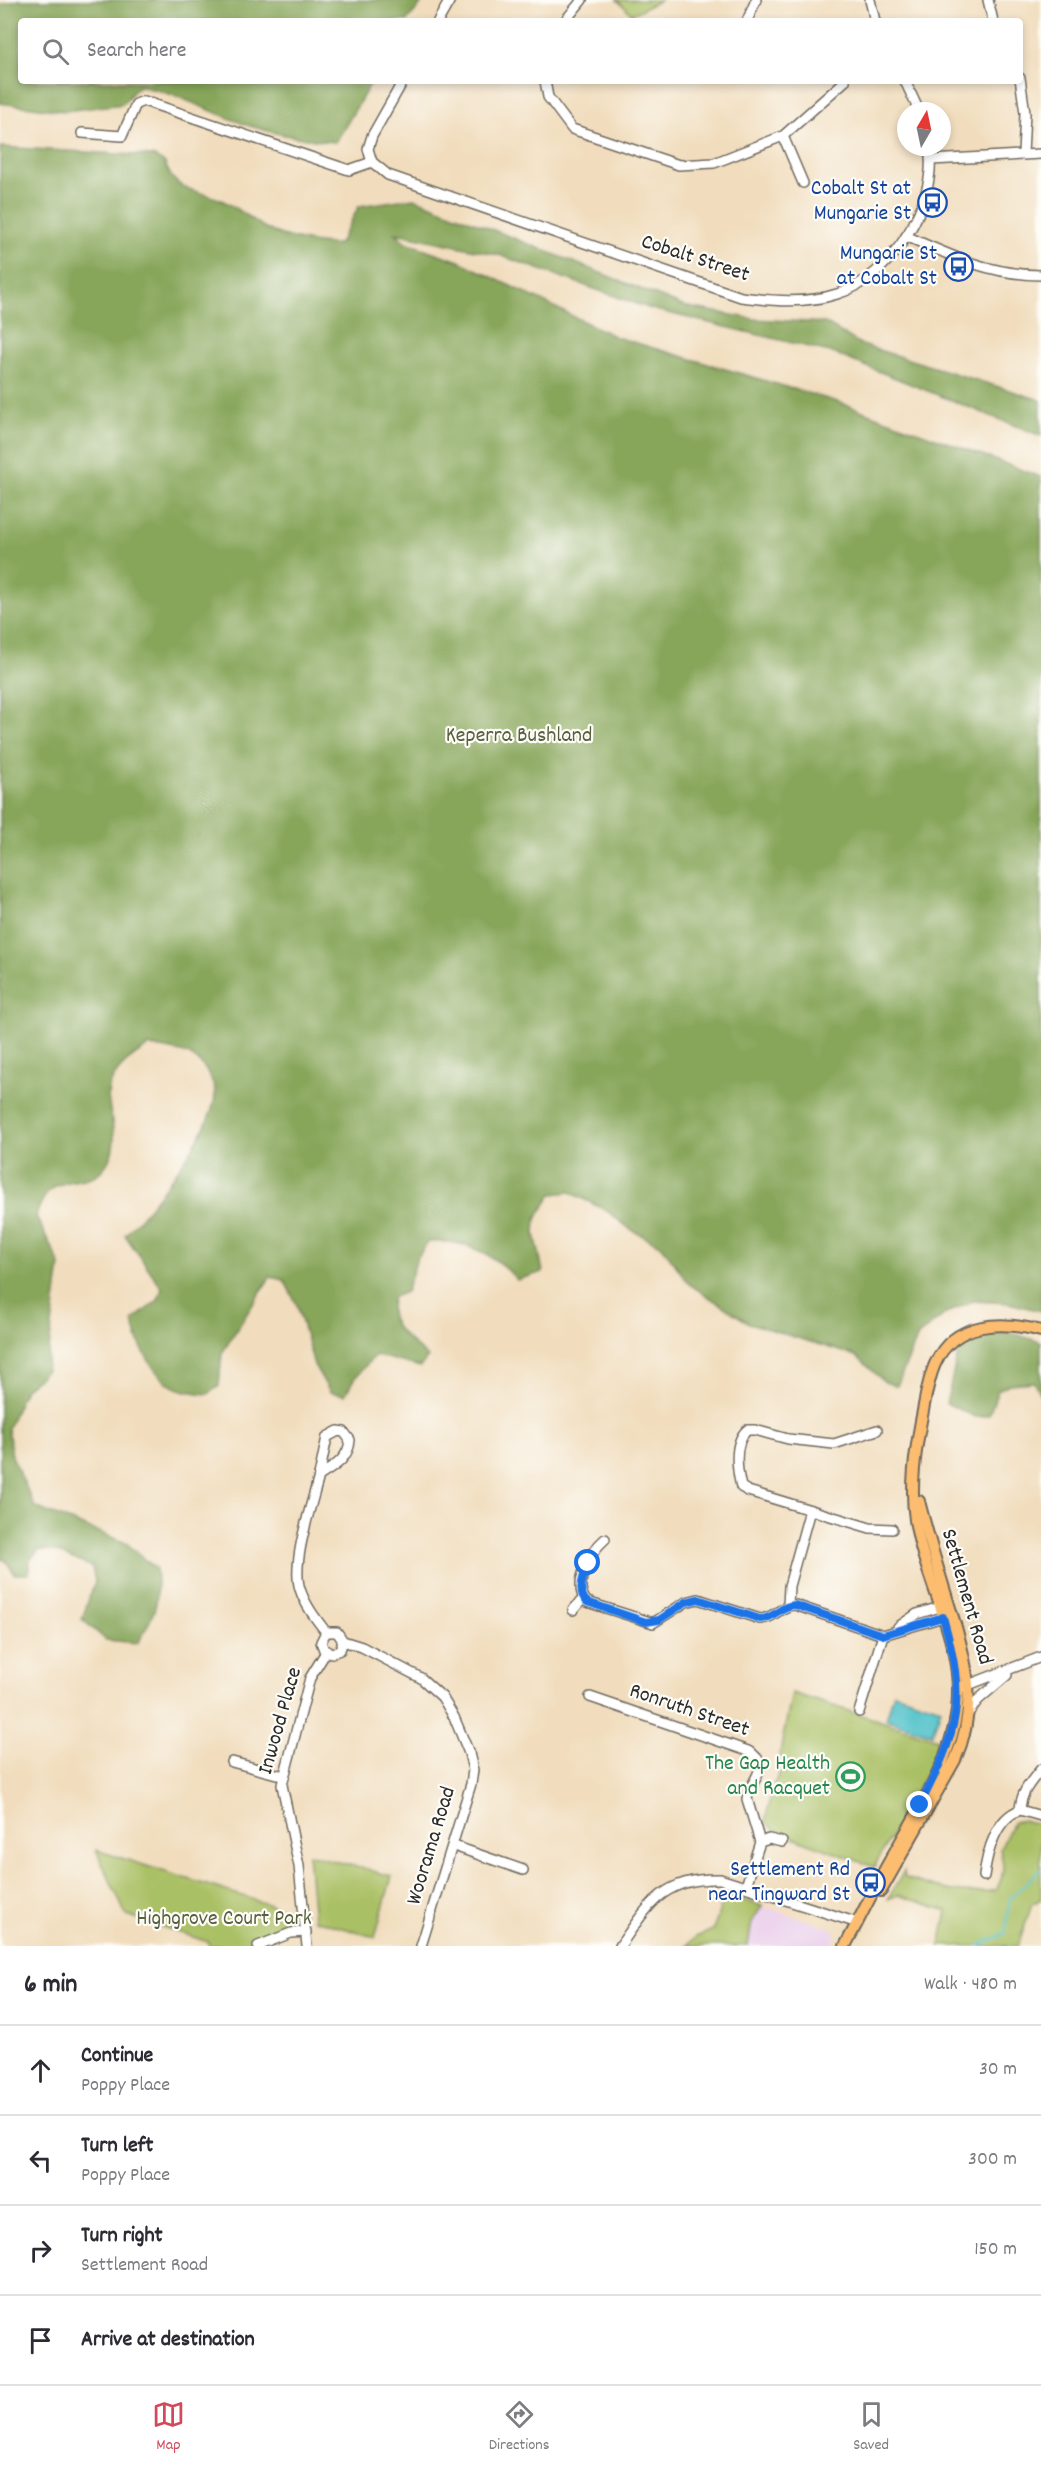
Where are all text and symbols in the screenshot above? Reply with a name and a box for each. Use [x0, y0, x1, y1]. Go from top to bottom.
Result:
search box [18, 18, 1023, 84]
icon: search [39, 35, 72, 68]
text: Search here [87, 36, 186, 67]
north arrow [897, 102, 951, 156]
place label: Cobalt St at Mungarie St [811, 174, 911, 230]
bus stop icon: Cobalt St at Mungarie St [916, 186, 948, 218]
street label: Cobalt Street [637, 227, 753, 291]
place label: Mungarie St at Cobalt St [837, 239, 937, 295]
bus stop icon: Mungarie St at Cobalt St [942, 251, 974, 283]
park label: Keperra Bushland [446, 721, 592, 752]
street label: Settlement Road [932, 1526, 1000, 1668]
route start [574, 1549, 600, 1575]
street label: Inwood Place [251, 1664, 311, 1778]
street label: Ronruth Street [625, 1676, 753, 1746]
place label: The Gap Health and Racquet [705, 1749, 830, 1805]
sports icon: The Gap Health and Racquet [835, 1761, 867, 1793]
street label: Woorama Road [399, 1783, 465, 1909]
route end [906, 1791, 932, 1817]
place label: Settlement Rd near Tingward St [708, 1855, 850, 1911]
bus stop icon: Settlement Rd near Tingward St [855, 1867, 887, 1899]
park label: Highgrove Court Park [136, 1904, 312, 1935]
text: 6 min [24, 1967, 77, 2004]
text: Walk · 480 m [924, 1971, 1017, 1999]
text: Continue [81, 2041, 153, 2072]
icon: ahead [24, 2054, 57, 2087]
text: 30 m [979, 2056, 1017, 2084]
text: Poppy Place [81, 2072, 170, 2100]
text: Turn left [81, 2131, 153, 2162]
icon: left [24, 2144, 57, 2177]
text: 300 m [968, 2146, 1017, 2174]
text: Poppy Place [81, 2162, 170, 2190]
text: Turn right [81, 2221, 163, 2252]
icon: right [24, 2234, 57, 2267]
text: 150 m [974, 2236, 1017, 2264]
text: Settlement Road [81, 2252, 208, 2280]
icon: arrive [24, 2324, 57, 2357]
text: Arrive at destination [81, 2325, 255, 2356]
tab: Map [152, 2398, 185, 2457]
tab: Directions [489, 2398, 549, 2457]
tab: Saved [853, 2398, 889, 2457]

